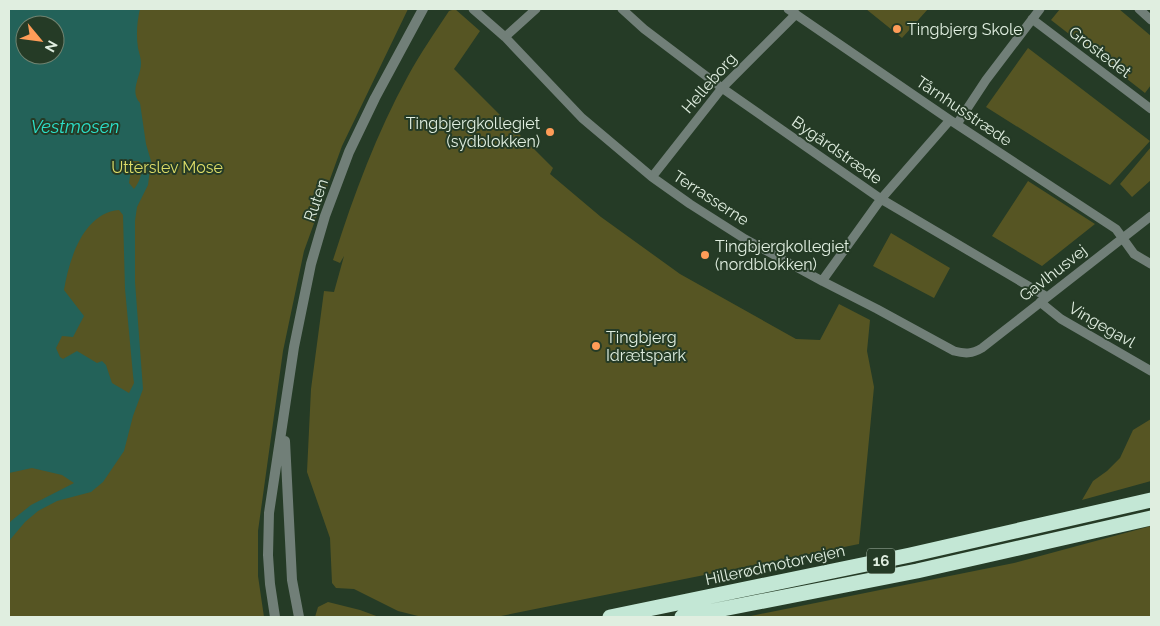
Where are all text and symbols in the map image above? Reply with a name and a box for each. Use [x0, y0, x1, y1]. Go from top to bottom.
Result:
north arrow [15, 15, 65, 65]
place label: Tingbjerg Skole [907, 20, 1023, 39]
street label: Grostedet [1065, 22, 1135, 82]
marker: Tingbjerg Skole [891, 23, 903, 35]
text: N [42, 38, 61, 55]
street label: Helleborg [678, 49, 740, 117]
street label: Tårnhusstræde [913, 72, 1015, 150]
street label: Bygårdstræde [788, 112, 886, 188]
place label: Tingbjergkollegiet (sydblokken) [406, 114, 541, 151]
water label: Vestmosen [31, 116, 119, 137]
marker: Tingbjergkollegiet (sydblokken) [544, 126, 556, 138]
park label: Utterslev Mose [111, 158, 223, 177]
street label: Terrasserne [670, 166, 752, 230]
street label: Ruten [300, 176, 332, 224]
place label: Tingbjergkollegiet (nordblokken) [715, 237, 850, 274]
street label: Gavlhusvej [1015, 241, 1091, 305]
marker: Tingbjergkollegiet (nordblokken) [699, 249, 711, 261]
street label: Vingegavl [1065, 298, 1139, 352]
place label: Tingbjerg Idrætspark [606, 328, 687, 365]
marker: Tingbjerg Idrætspark [590, 340, 602, 352]
street label: Hillerødmotorvejen [703, 541, 847, 589]
road number: 16 [867, 548, 895, 574]

